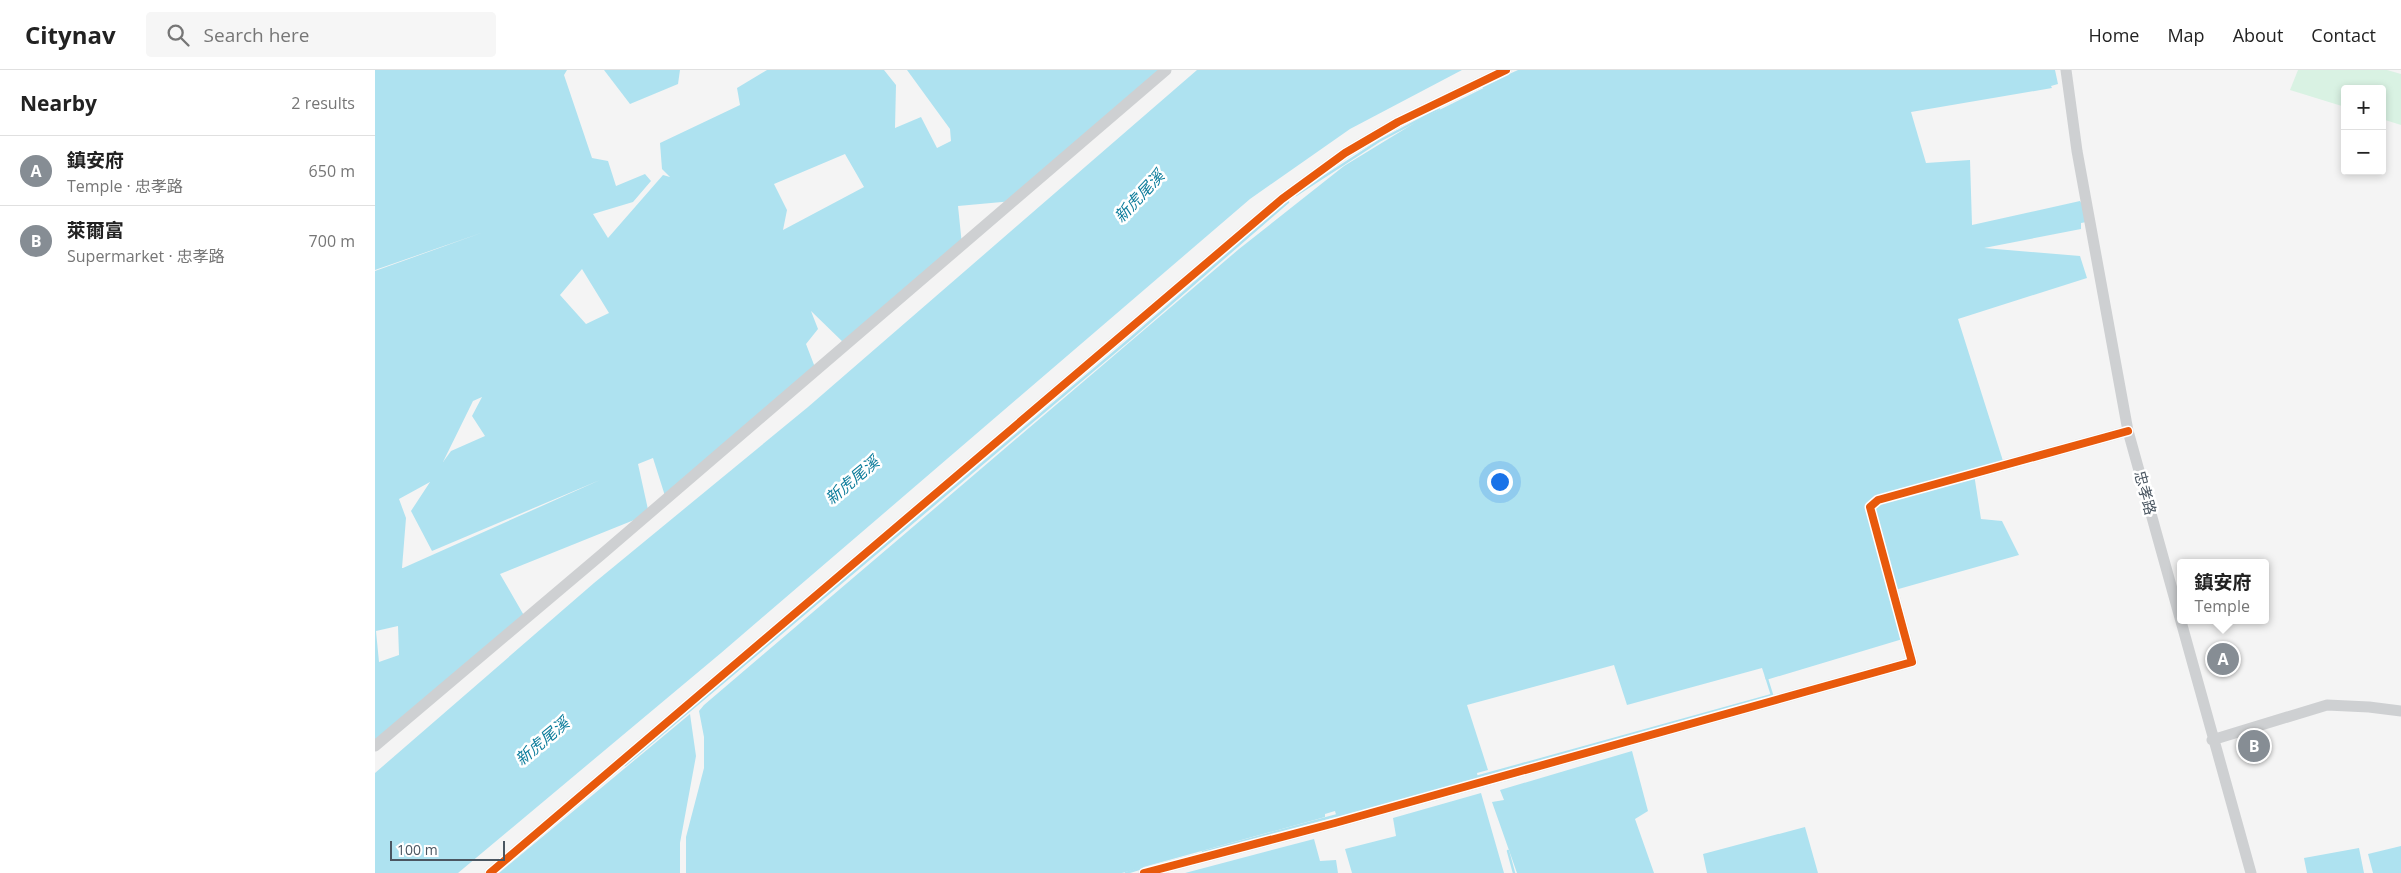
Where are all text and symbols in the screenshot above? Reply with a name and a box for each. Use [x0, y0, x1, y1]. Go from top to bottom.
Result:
search box [146, 12, 496, 57]
text: Citynav [25, 18, 116, 51]
icon: search [164, 21, 192, 49]
text: Search here [204, 22, 309, 48]
text: Home [2089, 23, 2139, 47]
text: Map [2167, 23, 2205, 47]
text: About [2233, 23, 2283, 47]
text: Contact [2311, 23, 2376, 47]
map controls [2341, 85, 2386, 175]
button: + [2341, 85, 2386, 130]
text: Nearby [20, 89, 97, 117]
text: 2 results [291, 92, 355, 114]
button: − [2341, 130, 2386, 175]
text: 鎮安府 [67, 147, 124, 173]
text: A [30, 160, 42, 182]
text: 650 m [309, 160, 355, 182]
water label: 新虎尾溪 [1109, 164, 1170, 227]
text: Temple · 忠孝路 [67, 175, 183, 197]
text: 萊爾富 [67, 217, 124, 243]
text: B [31, 230, 41, 252]
text: 700 m [309, 230, 355, 252]
text: Supermarket · 忠孝路 [67, 245, 225, 267]
water label: 新虎尾溪 [820, 450, 885, 509]
street label: 忠孝路 [2130, 468, 2161, 517]
your location [1487, 469, 1513, 495]
popup [2177, 559, 2269, 624]
text: 鎮安府 [2194, 569, 2252, 595]
text: Temple [2194, 595, 2250, 617]
pin: A [2207, 640, 2239, 678]
water label: 新虎尾溪 [510, 711, 575, 770]
pin: B [2238, 727, 2270, 765]
scale bar [390, 838, 505, 861]
text: 100 m [397, 840, 438, 859]

